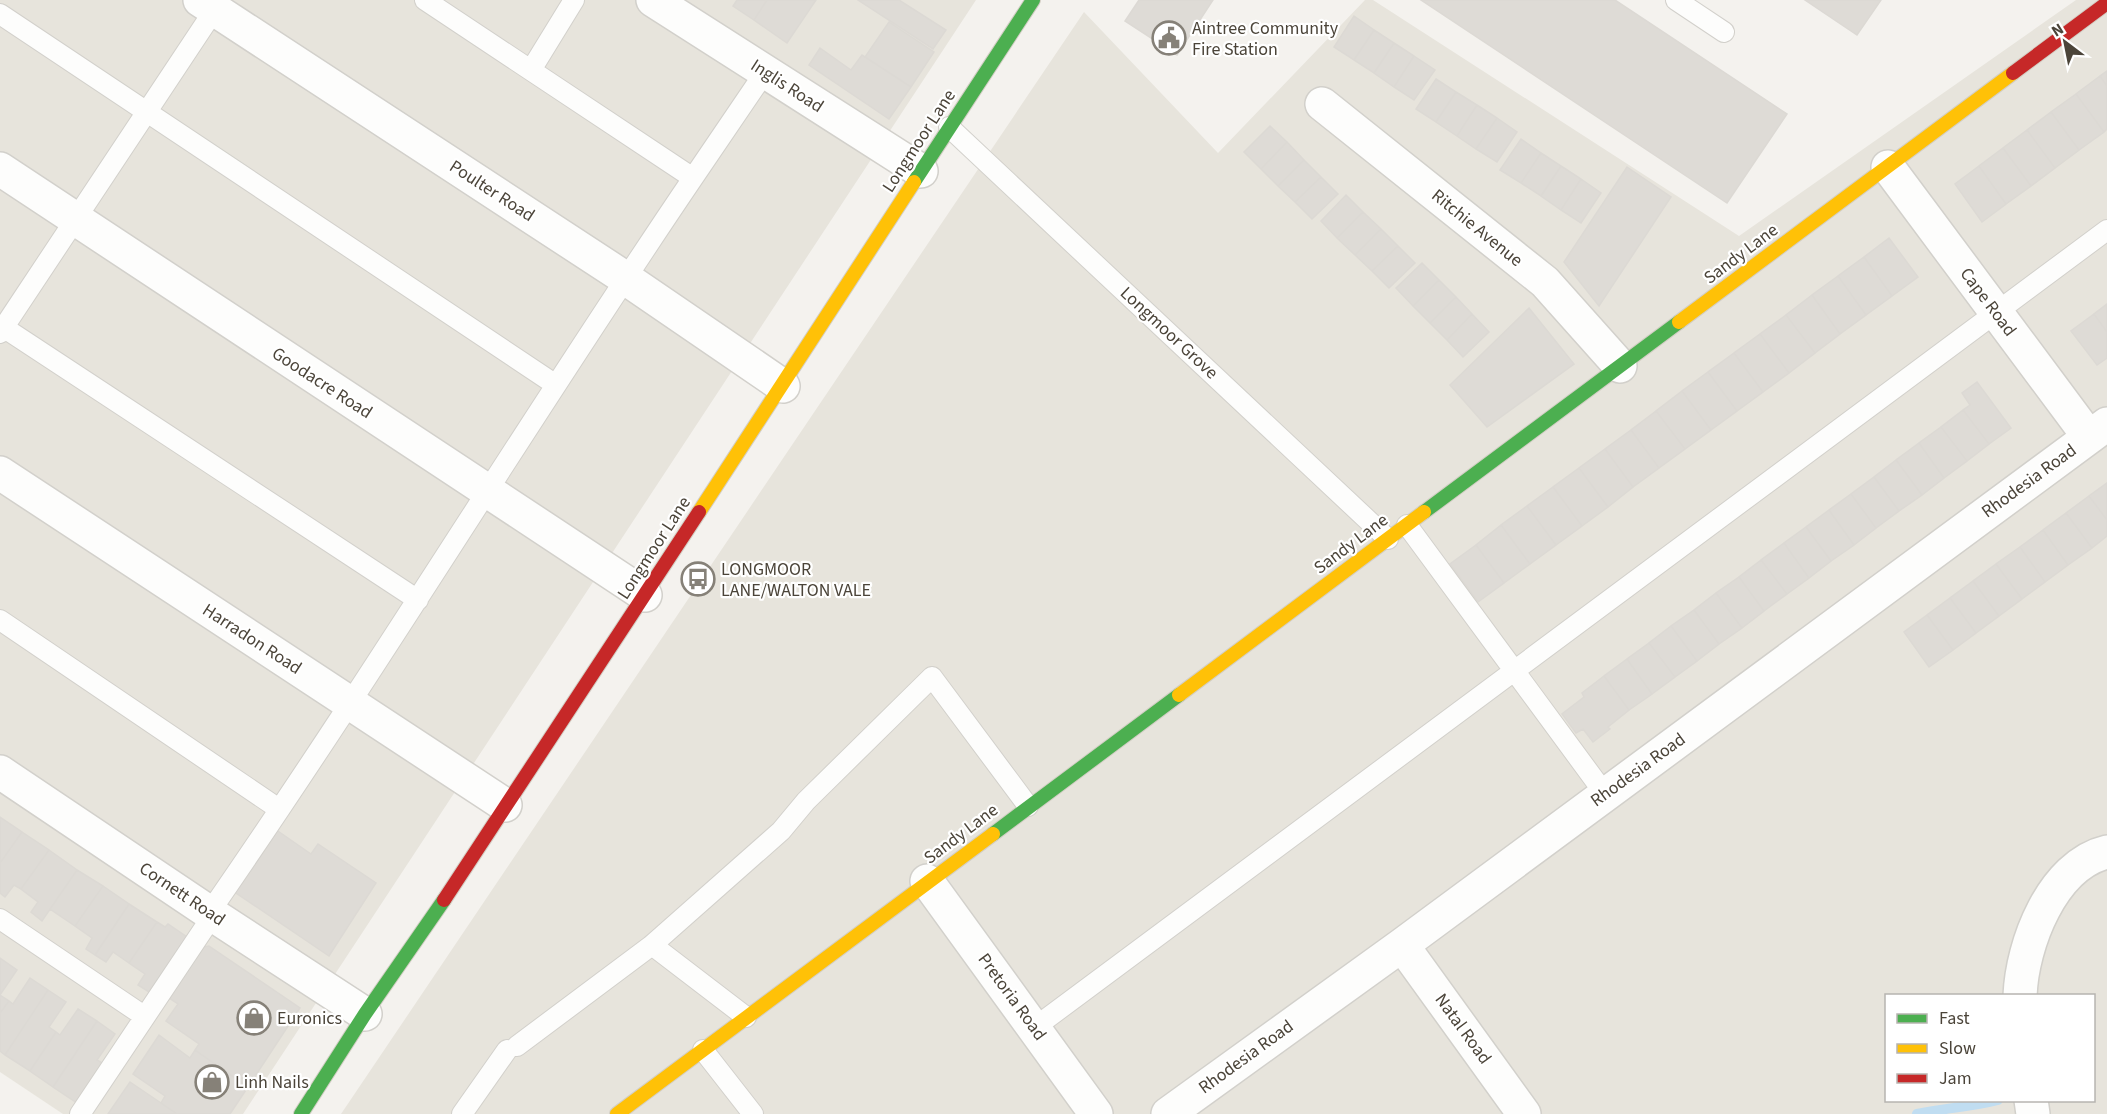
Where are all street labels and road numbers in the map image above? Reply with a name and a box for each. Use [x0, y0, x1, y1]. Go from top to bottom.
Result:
street label: Inglis Road [746, 53, 828, 119]
street label: Longmoor Lane [876, 85, 962, 197]
street label: Poulter Road [444, 154, 540, 228]
street label: Ritchie Avenue [1426, 183, 1528, 273]
street label: Sandy Lane [1699, 218, 1783, 290]
street label: Cape Road [1954, 262, 2022, 342]
street label: Longmoor Grove [1115, 281, 1224, 385]
street label: Goodacre Road [267, 341, 377, 425]
street label: Rhodesia Road [1976, 438, 2082, 524]
street label: Longmoor Lane [611, 492, 697, 604]
street label: Sandy Lane [1309, 508, 1393, 580]
street label: Harradon Road [197, 598, 307, 680]
street label: Rhodesia Road [1585, 727, 1691, 813]
street label: Sandy Lane [919, 798, 1003, 870]
street label: Cornett Road [134, 856, 230, 932]
street label: Pretoria Road [972, 948, 1052, 1046]
street label: Natal Road [1429, 988, 1497, 1070]
street label: Rhodesia Road [1193, 1014, 1299, 1100]

